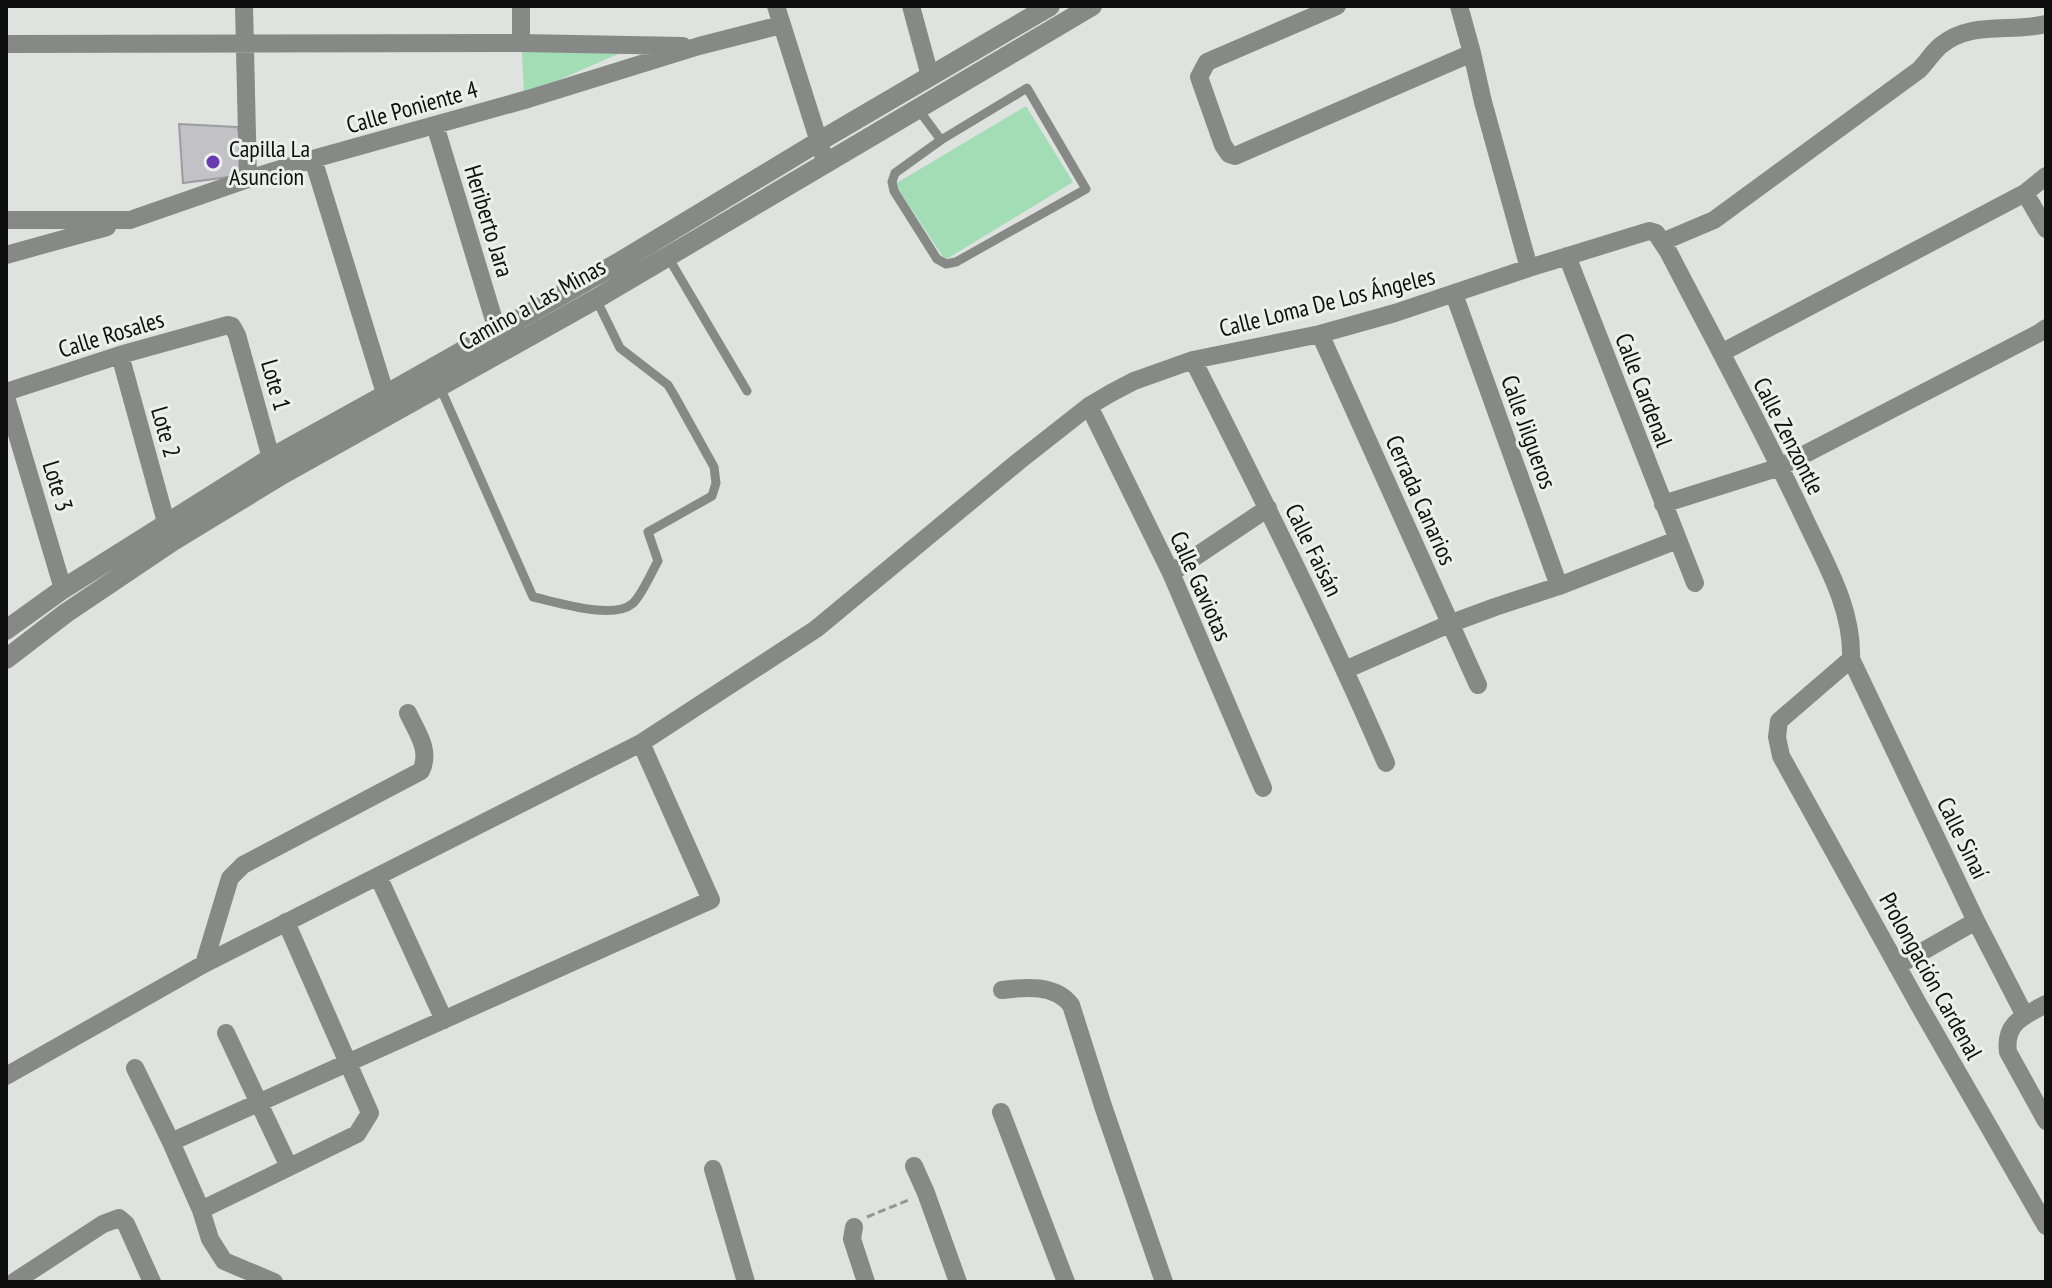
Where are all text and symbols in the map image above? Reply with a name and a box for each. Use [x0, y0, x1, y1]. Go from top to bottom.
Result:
street label: Calle Poniente 4 [343, 73, 482, 141]
place label: Capilla La Asuncion [229, 133, 310, 192]
marker: Capilla La Asuncion [204, 153, 222, 171]
street label: Heriberto Jara [457, 161, 521, 281]
street label: Camino a Las Minas [453, 251, 611, 357]
street label: Calle Loma De Los Ángeles [1216, 260, 1438, 344]
street label: Calle Rosales [54, 303, 168, 365]
street label: Calle Cardenal [1608, 329, 1680, 452]
street label: Lote 1 [254, 356, 298, 414]
street label: Calle Jilgueros [1494, 371, 1564, 493]
street label: Calle Zenzontle [1746, 372, 1832, 500]
street label: Lote 2 [144, 403, 188, 461]
street label: Cerrada Canarios [1379, 430, 1463, 570]
street label: Lote 3 [36, 457, 80, 515]
street label: Calle Faisán [1278, 499, 1350, 601]
street label: Calle Gaviotas [1163, 526, 1239, 646]
street label: Calle Sinaí [1930, 792, 1996, 884]
street label: Prolongación Cardenal [1872, 887, 1990, 1065]

